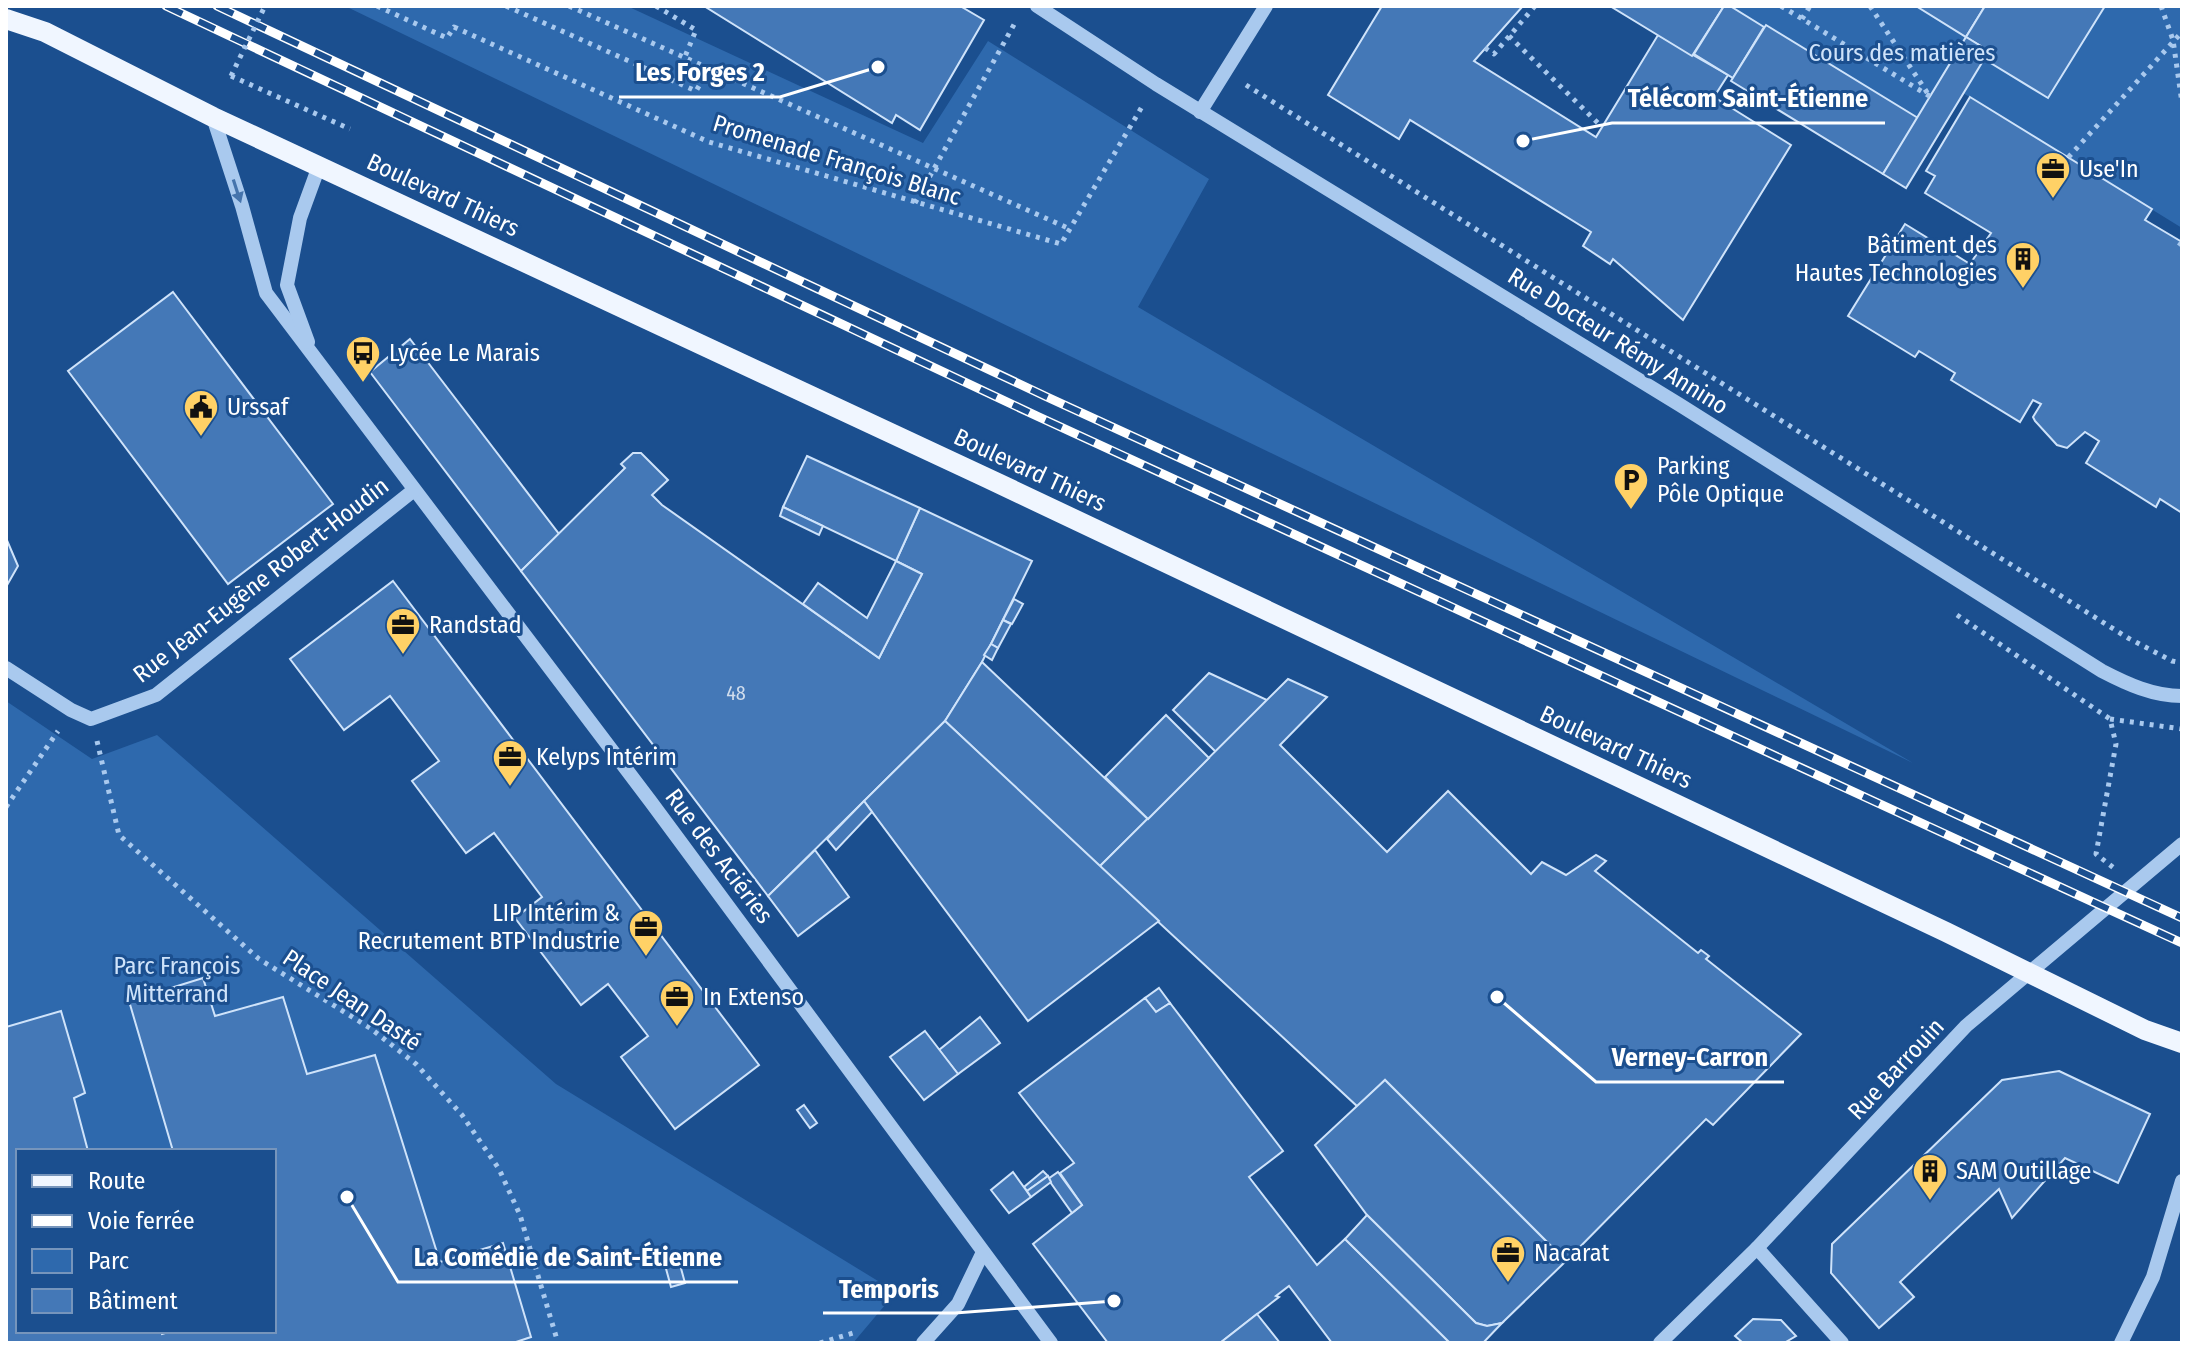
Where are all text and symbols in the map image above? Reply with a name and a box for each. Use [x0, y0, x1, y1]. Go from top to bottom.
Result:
park label: Cours des matières [1808, 39, 1996, 67]
callout: Les Forges 2 [619, 47, 780, 97]
text: Les Forges 2 [635, 57, 765, 88]
callout: Télécom Saint-Étienne [1612, 73, 1885, 123]
text: Télécom Saint-Étienne [1628, 82, 1868, 114]
street label: Promenade François Blanc [710, 109, 964, 211]
street label: Boulevard Thiers [363, 148, 523, 242]
office icon: Use'In [2034, 150, 2072, 200]
place label: Use'In [2079, 155, 2139, 183]
one-way arrow [231, 179, 243, 203]
place label: Bâtiment des Hautes Technologies [1795, 231, 1997, 287]
building icon: Bâtiment des Hautes Technologies [2004, 240, 2042, 290]
street label: Rue Docteur Rémy Annino [1503, 262, 1733, 420]
bus stop icon: Lycée Le Marais [344, 334, 382, 384]
place label: Lycée Le Marais [389, 339, 540, 367]
public building icon: Urssaf [182, 388, 220, 438]
place label: Urssaf [227, 393, 290, 421]
street label: Boulevard Thiers [950, 423, 1110, 517]
place label: Parking Pôle Optique [1657, 452, 1784, 508]
parking icon: Parking Pôle Optique [1612, 461, 1650, 511]
street label: Rue Jean-Eugène Robert-Houdin [128, 472, 394, 688]
office icon: Randstad [384, 606, 422, 656]
place label: Randstad [429, 611, 522, 639]
house number: 48 [726, 681, 746, 705]
street label: Boulevard Thiers [1536, 700, 1696, 794]
office icon: Kelyps Intérim [491, 738, 529, 788]
place label: Kelyps Intérim [536, 743, 677, 771]
street label: Rue des Aciéries [659, 783, 779, 929]
place label: LIP Intérim & Recrutement BTP Industrie [358, 899, 620, 955]
office icon: LIP Intérim & Recrutement BTP Industrie [627, 908, 665, 958]
street label: Place Jean Dasté [278, 943, 426, 1057]
park label: Parc François Mitterrand [113, 952, 241, 1008]
office icon: In Extenso [658, 978, 696, 1028]
place label: In Extenso [703, 983, 804, 1011]
street label: Rue Barrouin [1842, 1013, 1950, 1125]
callout: Verney-Carron [1596, 1032, 1784, 1082]
text: Verney-Carron [1611, 1042, 1768, 1073]
legend [16, 1149, 276, 1333]
building icon: SAM Outillage [1911, 1152, 1949, 1202]
place label: SAM Outillage [1956, 1157, 2091, 1185]
text: Route [88, 1167, 145, 1195]
text: Voie ferrée [88, 1207, 195, 1235]
callout: La Comédie de Saint-Étienne [398, 1232, 738, 1282]
office icon: Nacarat [1489, 1234, 1527, 1284]
place label: Nacarat [1534, 1239, 1610, 1267]
text: La Comédie de Saint-Étienne [414, 1241, 722, 1273]
text: Parc [88, 1247, 129, 1275]
callout: Temporis [823, 1263, 955, 1313]
text: Temporis [839, 1274, 939, 1305]
text: Bâtiment [88, 1287, 178, 1315]

